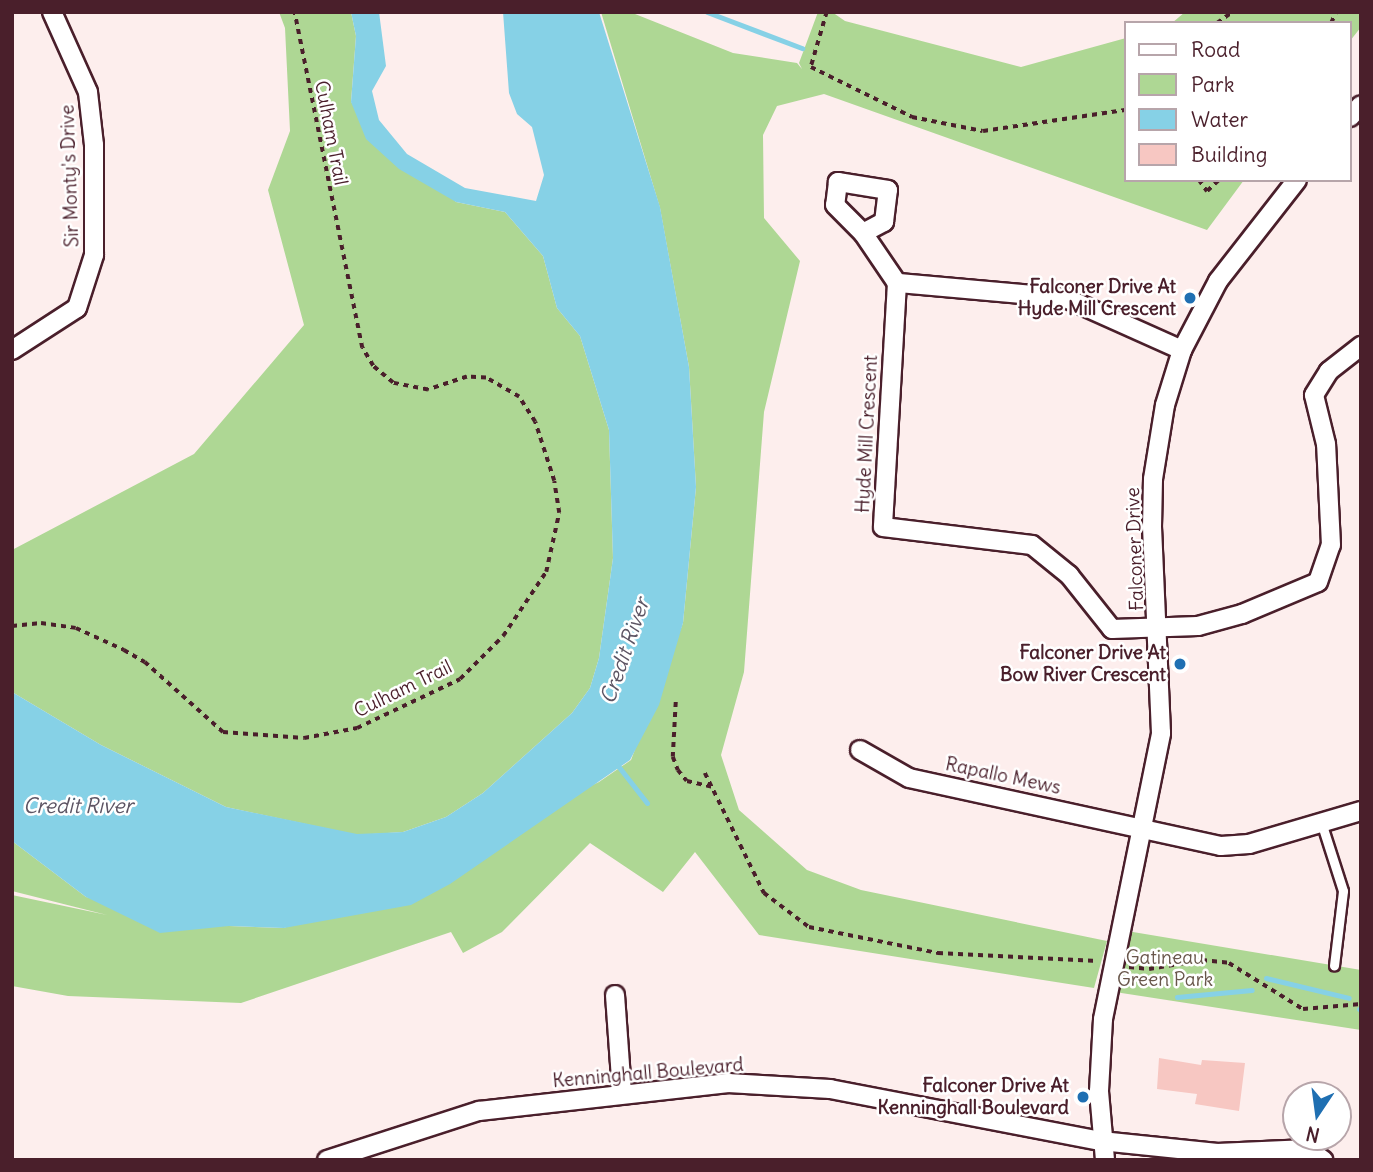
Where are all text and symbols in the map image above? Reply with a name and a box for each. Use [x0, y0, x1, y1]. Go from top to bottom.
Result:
legend [1124, 21, 1352, 182]
text: Road [1191, 36, 1240, 63]
text: Park [1191, 71, 1234, 98]
street label: Culham Trail [310, 79, 352, 187]
street label: Sir Monty's Drive [56, 104, 84, 248]
text: Water [1191, 106, 1248, 133]
text: Building [1191, 141, 1267, 168]
place label: Falconer Drive At Hyde Mill Crescent [1018, 276, 1176, 320]
marker: Falconer Drive At Hyde Mill Crescent [1182, 290, 1198, 306]
street label: Hyde Mill Crescent [851, 354, 883, 514]
street label: Falconer Drive [1121, 487, 1149, 611]
water label: Credit River [595, 595, 655, 707]
place label: Falconer Drive At Bow River Crescent [1000, 642, 1166, 686]
street label: Culham Trail [350, 655, 456, 723]
marker: Falconer Drive At Bow River Crescent [1172, 656, 1188, 672]
street label: Rapallo Mews [943, 753, 1063, 799]
water label: Credit River [23, 793, 133, 819]
park label: Gatineau Green Park [1117, 947, 1213, 991]
street label: Kenninghall Boulevard [552, 1053, 744, 1093]
place label: Falconer Drive At Kenninghall Boulevard [877, 1075, 1069, 1119]
north arrow [1282, 1081, 1352, 1151]
marker: Falconer Drive At Kenninghall Boulevard [1075, 1089, 1091, 1105]
text: N [1304, 1121, 1322, 1148]

